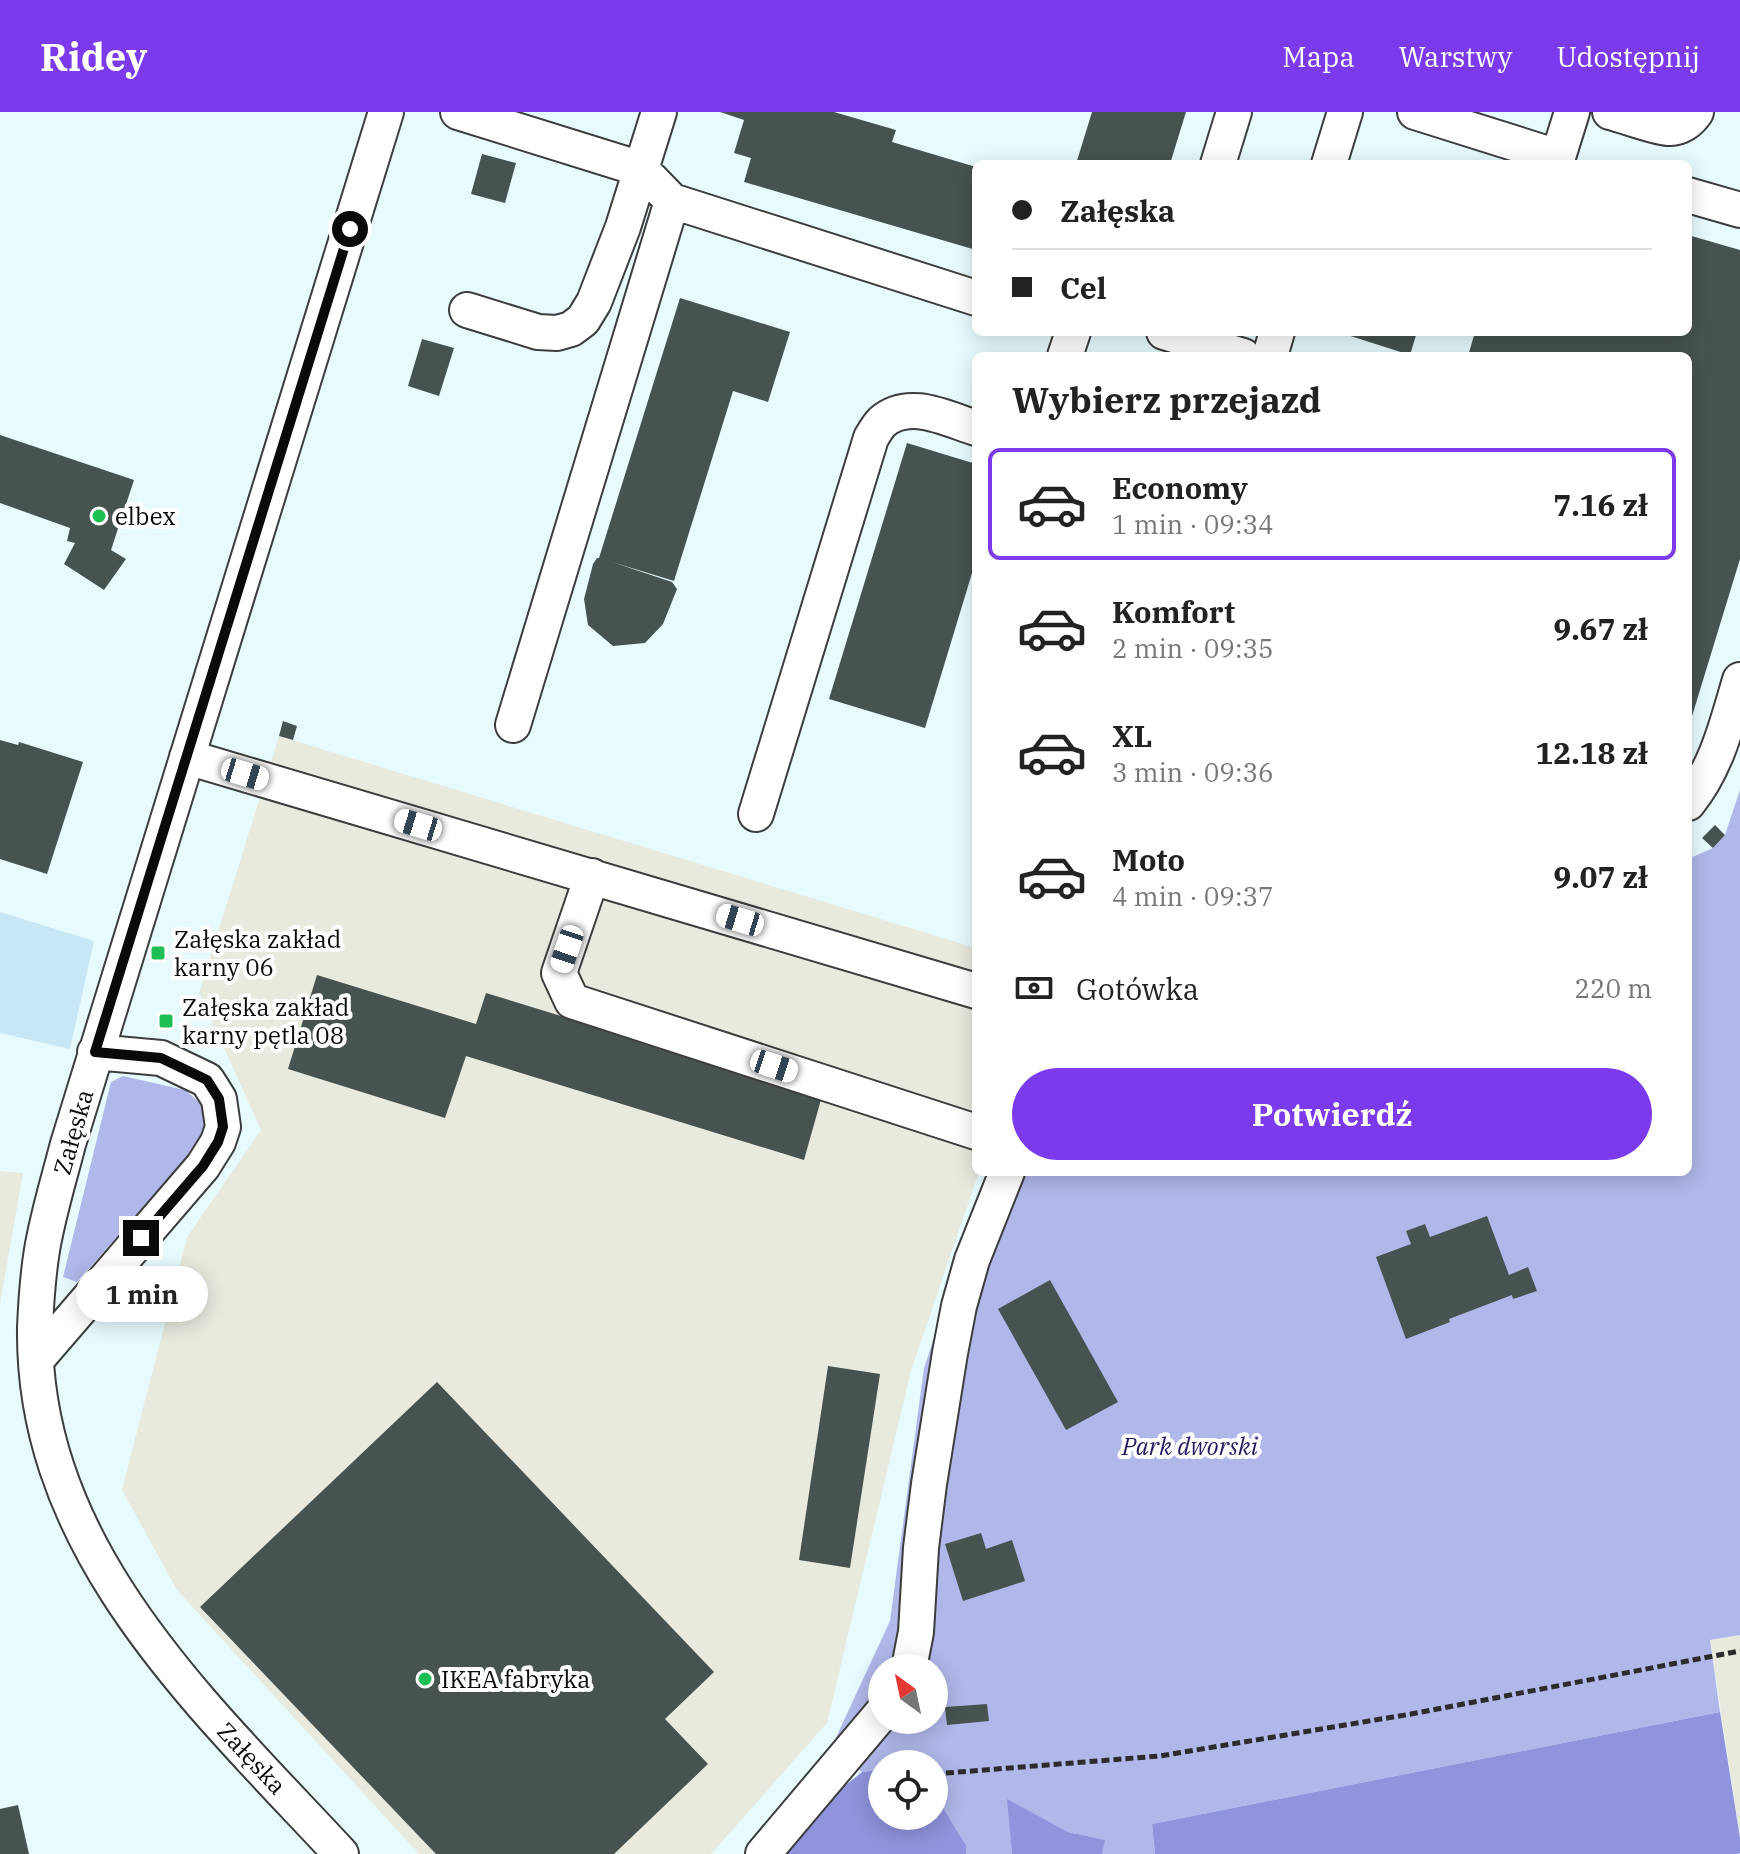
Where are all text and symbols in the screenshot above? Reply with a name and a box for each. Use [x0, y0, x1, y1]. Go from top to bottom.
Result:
text: Ridey [40, 32, 148, 81]
text: Mapa [1282, 38, 1355, 75]
text: Warstwy [1399, 38, 1512, 75]
text: Udostępnij [1556, 38, 1700, 75]
text: Załęska [1060, 191, 1175, 230]
route start [332, 211, 368, 247]
text: Cel [1060, 268, 1106, 307]
text: Wybierz przejazd [1012, 376, 1321, 423]
icon: car [1016, 468, 1088, 540]
text: Economy [1112, 468, 1248, 507]
text: 7.16 zł [1553, 485, 1648, 524]
place label: elbex [115, 500, 176, 532]
marker: elbex [90, 507, 108, 525]
text: 1 min · 09:34 [1112, 507, 1274, 541]
icon: car [1016, 592, 1088, 664]
text: Komfort [1112, 592, 1235, 631]
text: 9.67 zł [1553, 609, 1648, 648]
text: 2 min · 09:35 [1112, 631, 1274, 665]
icon: car [1016, 716, 1088, 788]
text: XL [1112, 716, 1152, 755]
text: 12.18 zł [1535, 733, 1648, 772]
text: 3 min · 09:36 [1112, 755, 1274, 789]
car [219, 756, 271, 792]
car [392, 807, 444, 843]
icon: car [1016, 840, 1088, 912]
text: Moto [1112, 840, 1185, 879]
text: 9.07 zł [1553, 857, 1648, 896]
text: 4 min · 09:37 [1112, 879, 1274, 913]
car [714, 902, 766, 938]
car [548, 922, 586, 976]
place label: Załęska zakład karny 06 [174, 923, 341, 983]
marker: Załęska zakład karny 06 [149, 944, 167, 962]
icon: cash [1012, 966, 1056, 1010]
text: Gotówka [1076, 969, 1199, 1008]
text: 220 m [1574, 971, 1652, 1005]
place label: Załęska zakład karny pętla 08 [182, 991, 349, 1051]
marker: Załęska zakład karny pętla 08 [157, 1012, 175, 1030]
car [747, 1047, 801, 1085]
button: Potwierdź [1012, 1068, 1652, 1160]
street label: Załęska [46, 1086, 100, 1178]
route end [123, 1220, 159, 1256]
callout: 1 min [75, 1266, 207, 1322]
text: 1 min [106, 1277, 178, 1311]
park label: Park dworski [1121, 1430, 1259, 1462]
north arrow [868, 1654, 948, 1734]
map controls [868, 1654, 948, 1830]
place label: IKEA fabryka [441, 1663, 590, 1695]
marker: IKEA fabryka [416, 1670, 434, 1688]
street label: Załęska [210, 1715, 294, 1801]
button: locate [868, 1750, 948, 1830]

